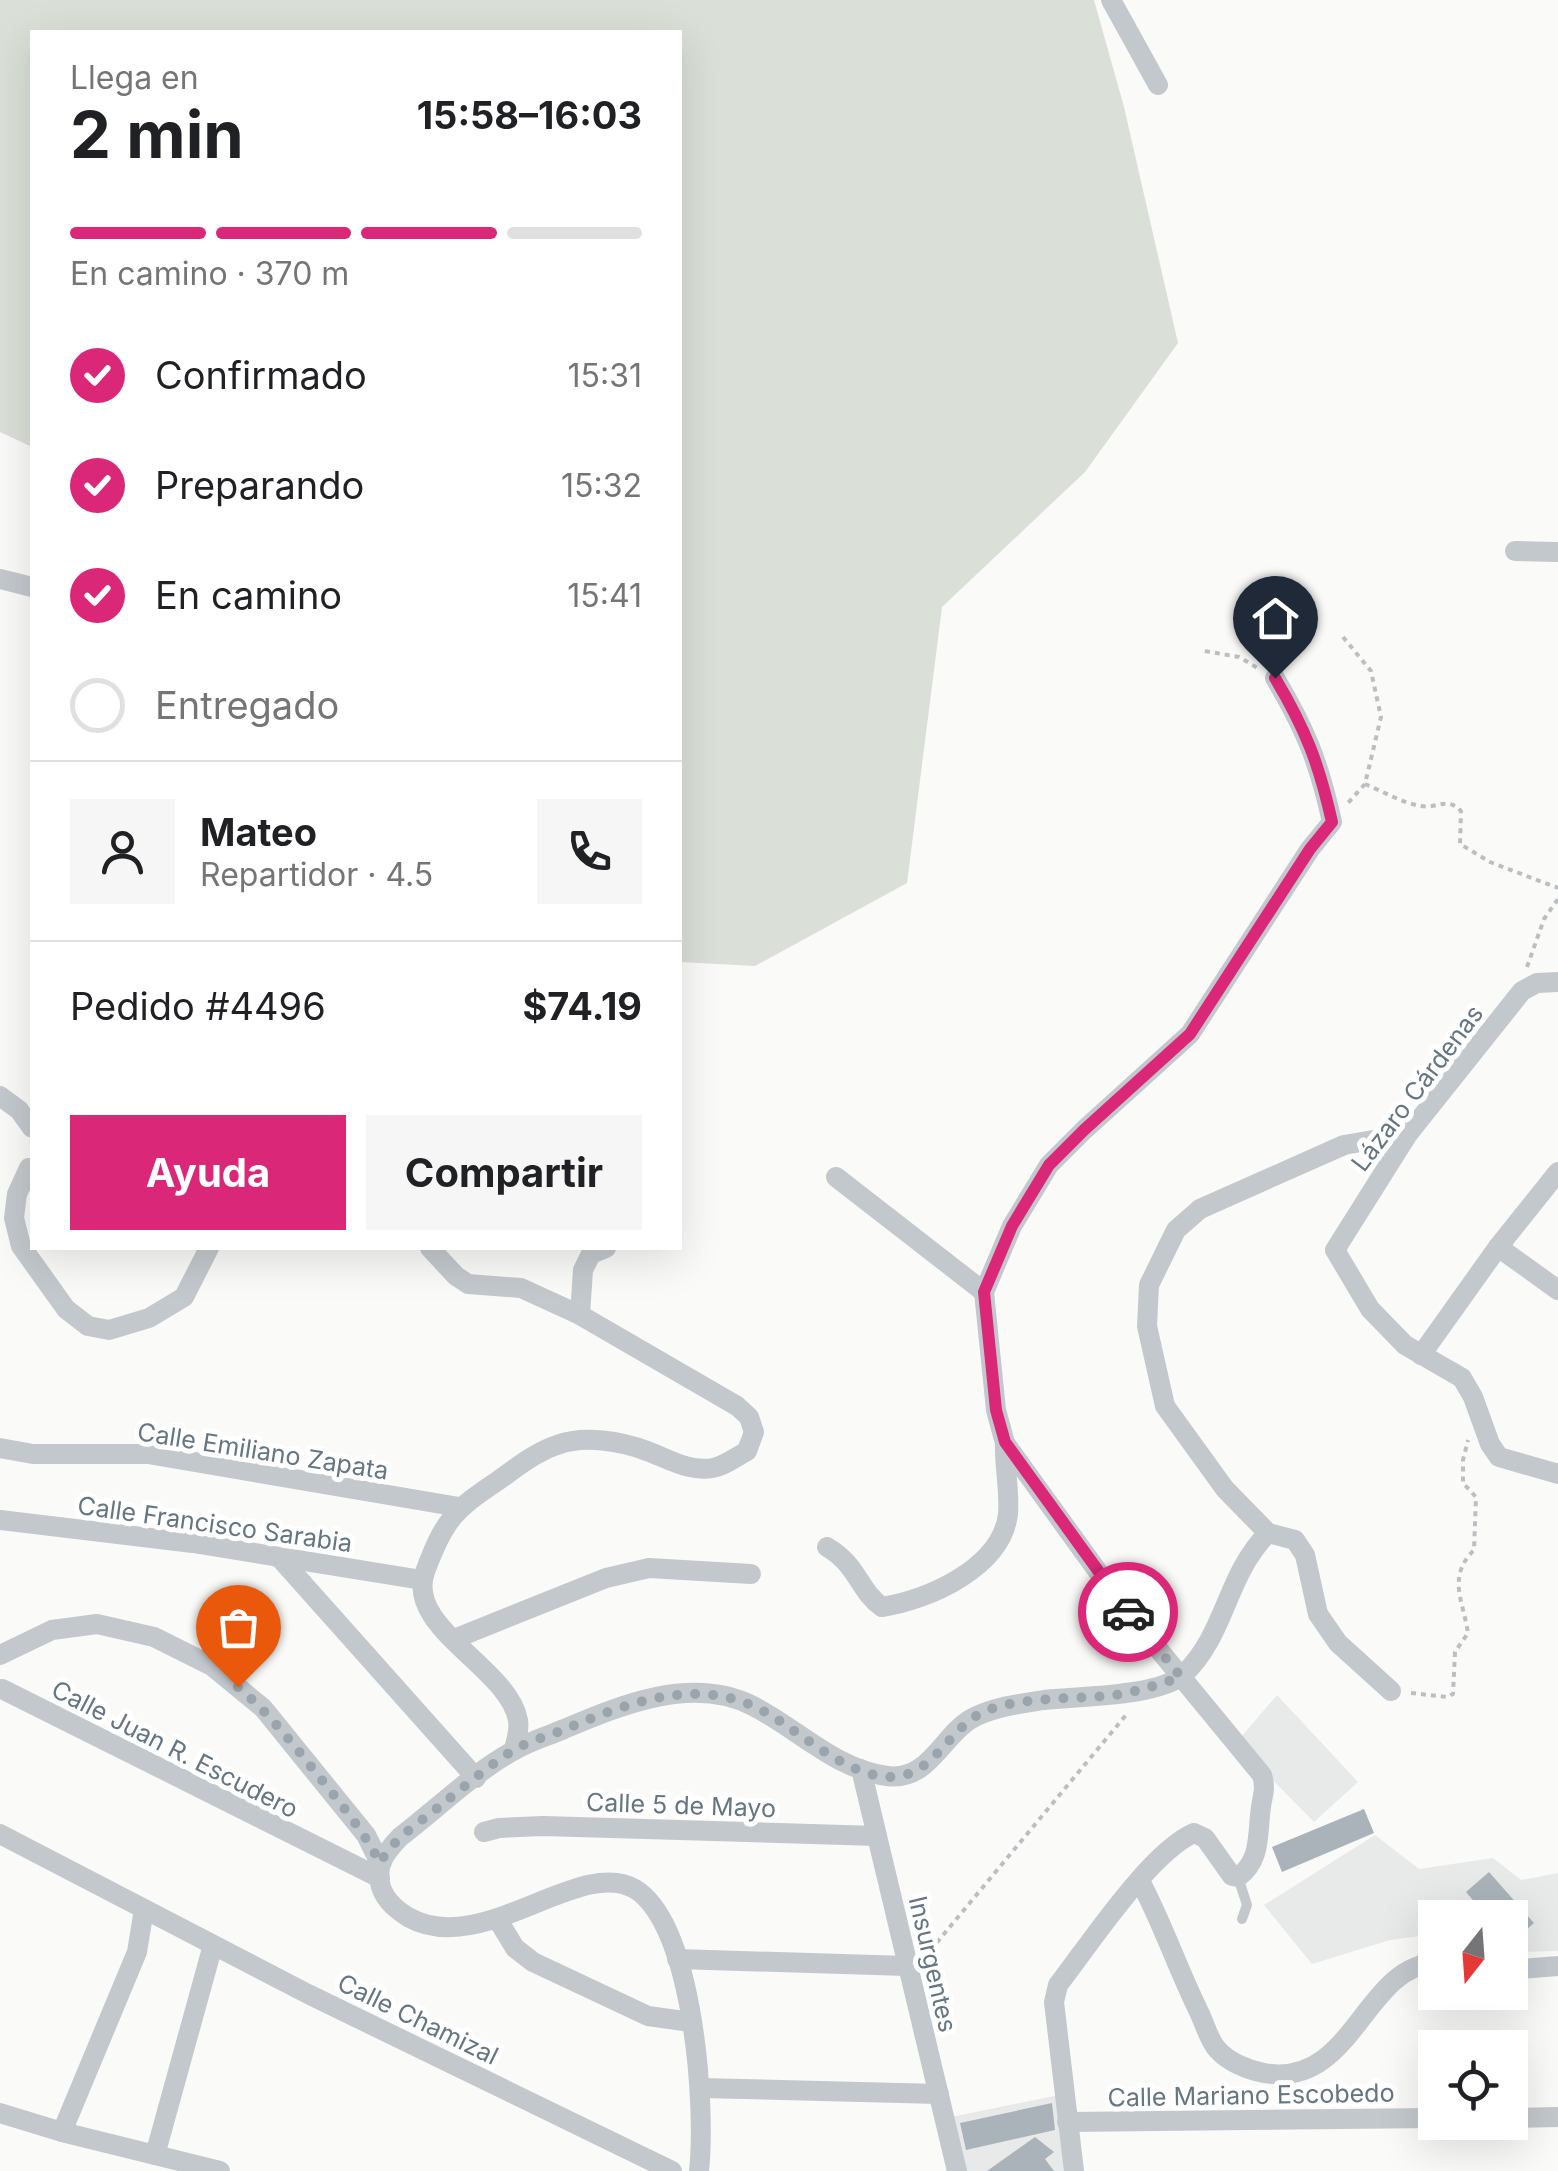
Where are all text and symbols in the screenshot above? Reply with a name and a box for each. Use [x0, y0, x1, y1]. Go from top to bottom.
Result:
text: Llega en [70, 58, 199, 97]
text: 15:58–16:03 [417, 92, 642, 138]
text: 2 min [70, 95, 244, 174]
text: En camino · 370 m [70, 254, 349, 293]
icon: check [70, 348, 125, 403]
text: Confirmado [155, 352, 367, 398]
text: 15:31 [568, 356, 642, 395]
icon: check [70, 458, 125, 513]
text: Preparando [155, 462, 364, 508]
text: 15:32 [561, 466, 642, 505]
icon: check [70, 568, 125, 623]
text: En camino [155, 572, 342, 618]
text: 15:41 [567, 576, 642, 615]
pin [1233, 576, 1318, 679]
icon: home [1248, 591, 1303, 646]
text: Entregado [155, 682, 339, 728]
button: person [70, 799, 175, 904]
button: phone [537, 799, 642, 904]
text: Mateo [200, 809, 317, 855]
text: Repartidor · 4.5 [200, 855, 433, 894]
text: Pedido #4496 [70, 983, 326, 1029]
text: $74.19 [522, 983, 642, 1029]
street label: Lázaro Cárdenas [1345, 999, 1489, 1177]
button: Ayuda [70, 1115, 346, 1230]
button: Compartir [366, 1115, 642, 1230]
street label: Calle Emiliano Zapata [135, 1416, 391, 1486]
street label: Calle Francisco Sarabia [76, 1490, 354, 1558]
courier [1078, 1562, 1178, 1662]
pin [196, 1585, 281, 1688]
icon: car [1101, 1585, 1156, 1640]
icon: bag [211, 1600, 266, 1655]
street label: Calle Juan R. Escudero [47, 1674, 303, 1824]
street label: Calle 5 de Mayo [586, 1787, 776, 1823]
street label: Insurgentes [903, 1893, 963, 2035]
north arrow [1418, 1900, 1528, 2010]
map controls [1418, 1900, 1528, 2140]
street label: Calle Chamizal [333, 1967, 503, 2071]
button: locate [1418, 2030, 1528, 2140]
street label: Calle Mariano Escobedo [1107, 2077, 1395, 2113]

